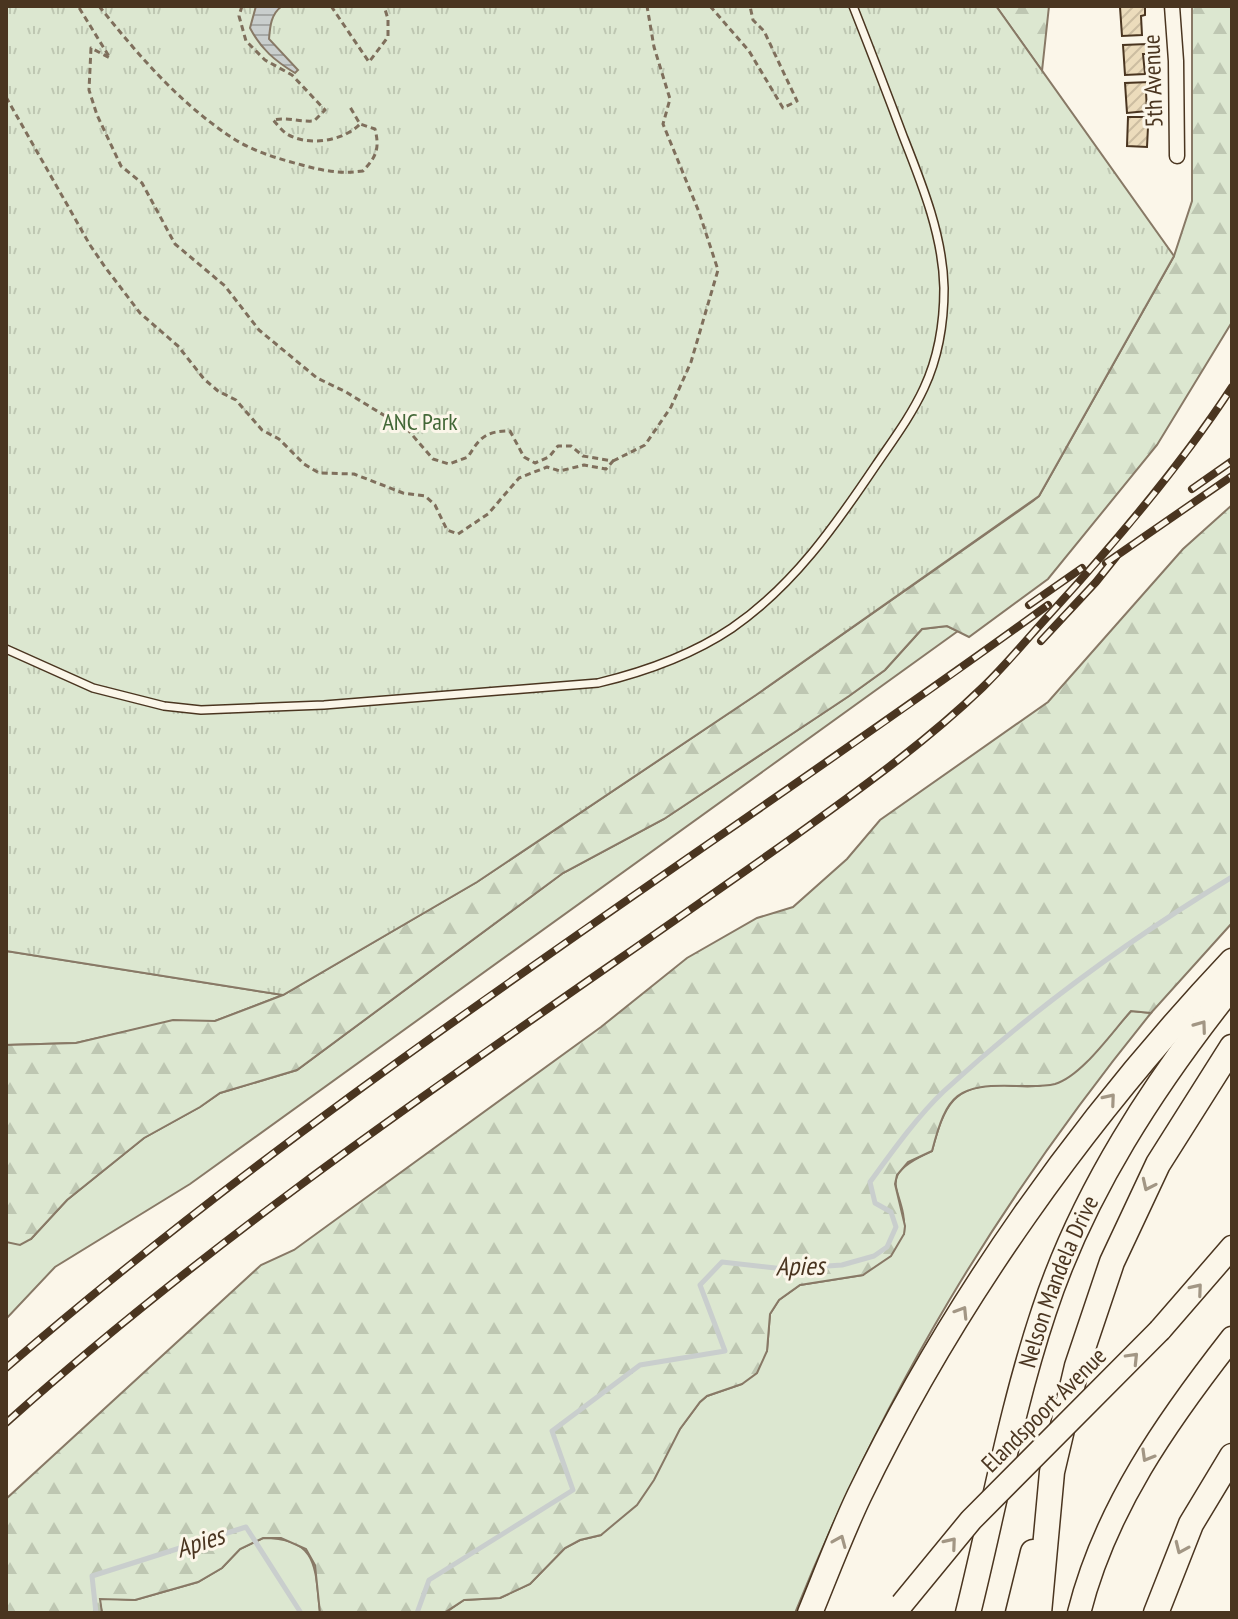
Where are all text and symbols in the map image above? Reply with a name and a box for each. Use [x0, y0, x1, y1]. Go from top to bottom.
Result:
street label: 5th Avenue [1135, 34, 1170, 128]
park label: ANC Park [382, 406, 458, 437]
one-way arrow [1191, 1020, 1205, 1035]
one-way arrow [1100, 1094, 1115, 1108]
one-way arrow [1142, 1177, 1158, 1192]
street label: Nelson Mandela Drive [1011, 1190, 1105, 1371]
water label: Apies [775, 1249, 827, 1282]
one-way arrow [1187, 1284, 1202, 1298]
one-way arrow [953, 1306, 968, 1321]
street label: Elandspoort Avenue [974, 1340, 1113, 1479]
one-way arrow [1124, 1353, 1138, 1367]
one-way arrow [1141, 1447, 1157, 1462]
water label: Apies [172, 1518, 230, 1565]
one-way arrow [830, 1535, 846, 1549]
one-way arrow [941, 1538, 956, 1553]
one-way arrow [1174, 1540, 1190, 1554]

